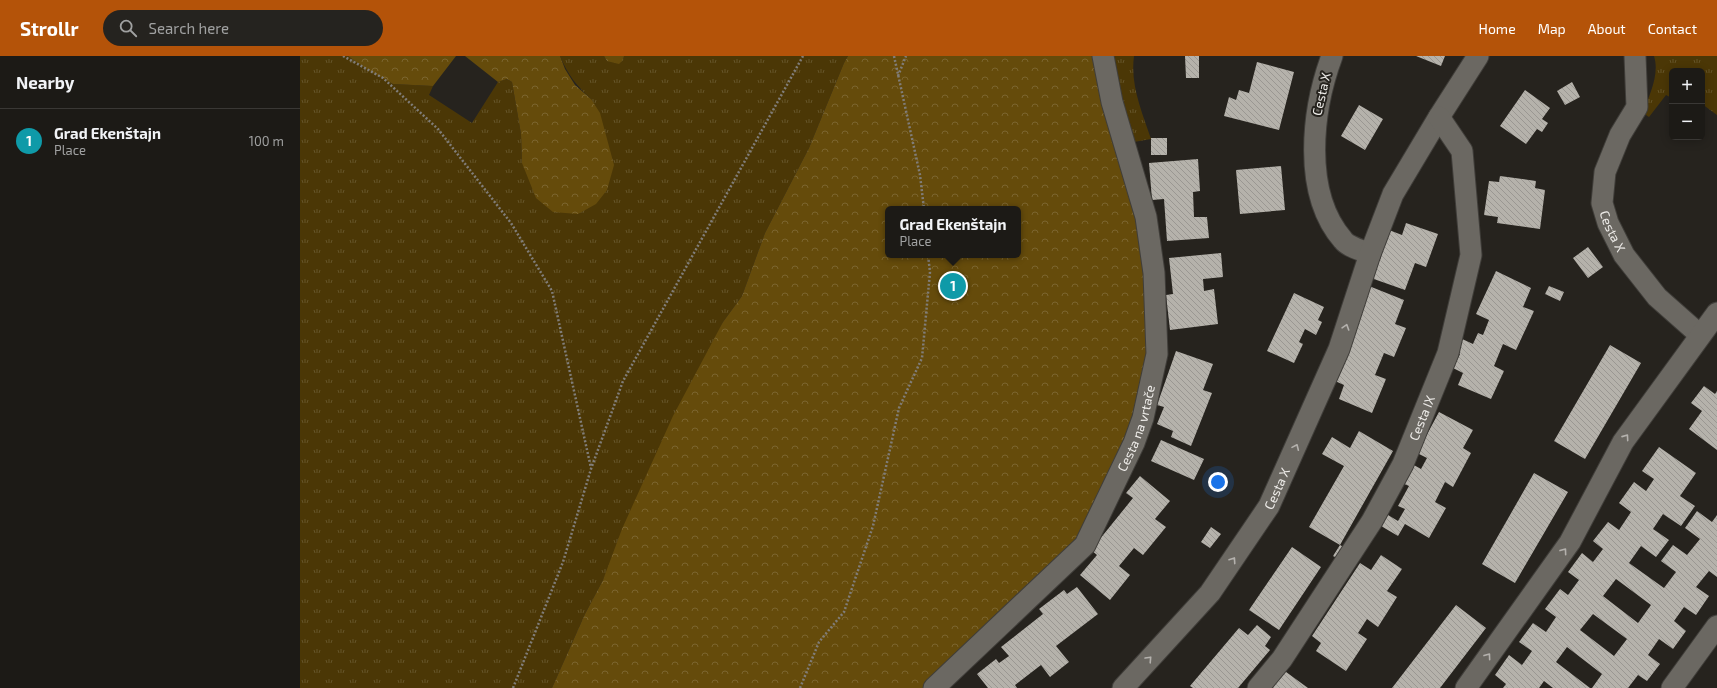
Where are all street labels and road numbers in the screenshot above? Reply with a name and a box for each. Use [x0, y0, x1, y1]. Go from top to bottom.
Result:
street label: Cesta X [1308, 71, 1334, 117]
street label: Cesta X [1597, 209, 1629, 255]
street label: Cesta na vrtače [1114, 383, 1158, 474]
street label: Cesta IX [1405, 393, 1438, 443]
street label: Cesta X [1261, 465, 1293, 512]

